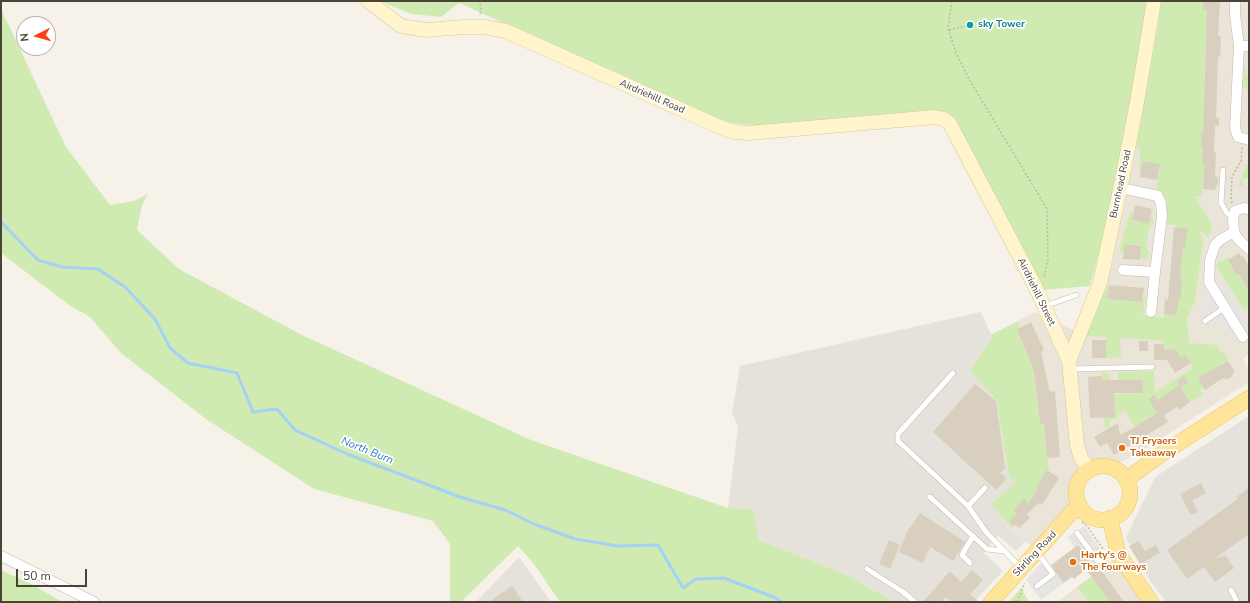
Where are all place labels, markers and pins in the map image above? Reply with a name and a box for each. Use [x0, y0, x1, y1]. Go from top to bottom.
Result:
place label: sky Tower [978, 19, 1025, 31]
marker: sky Tower [965, 20, 975, 30]
place label: TJ Fryaers Takeaway [1130, 436, 1176, 460]
marker: TJ Fryaers Takeaway [1117, 443, 1127, 453]
place label: Harty's @ The Fourways [1081, 550, 1146, 574]
marker: Harty's @ The Fourways [1068, 557, 1078, 567]

